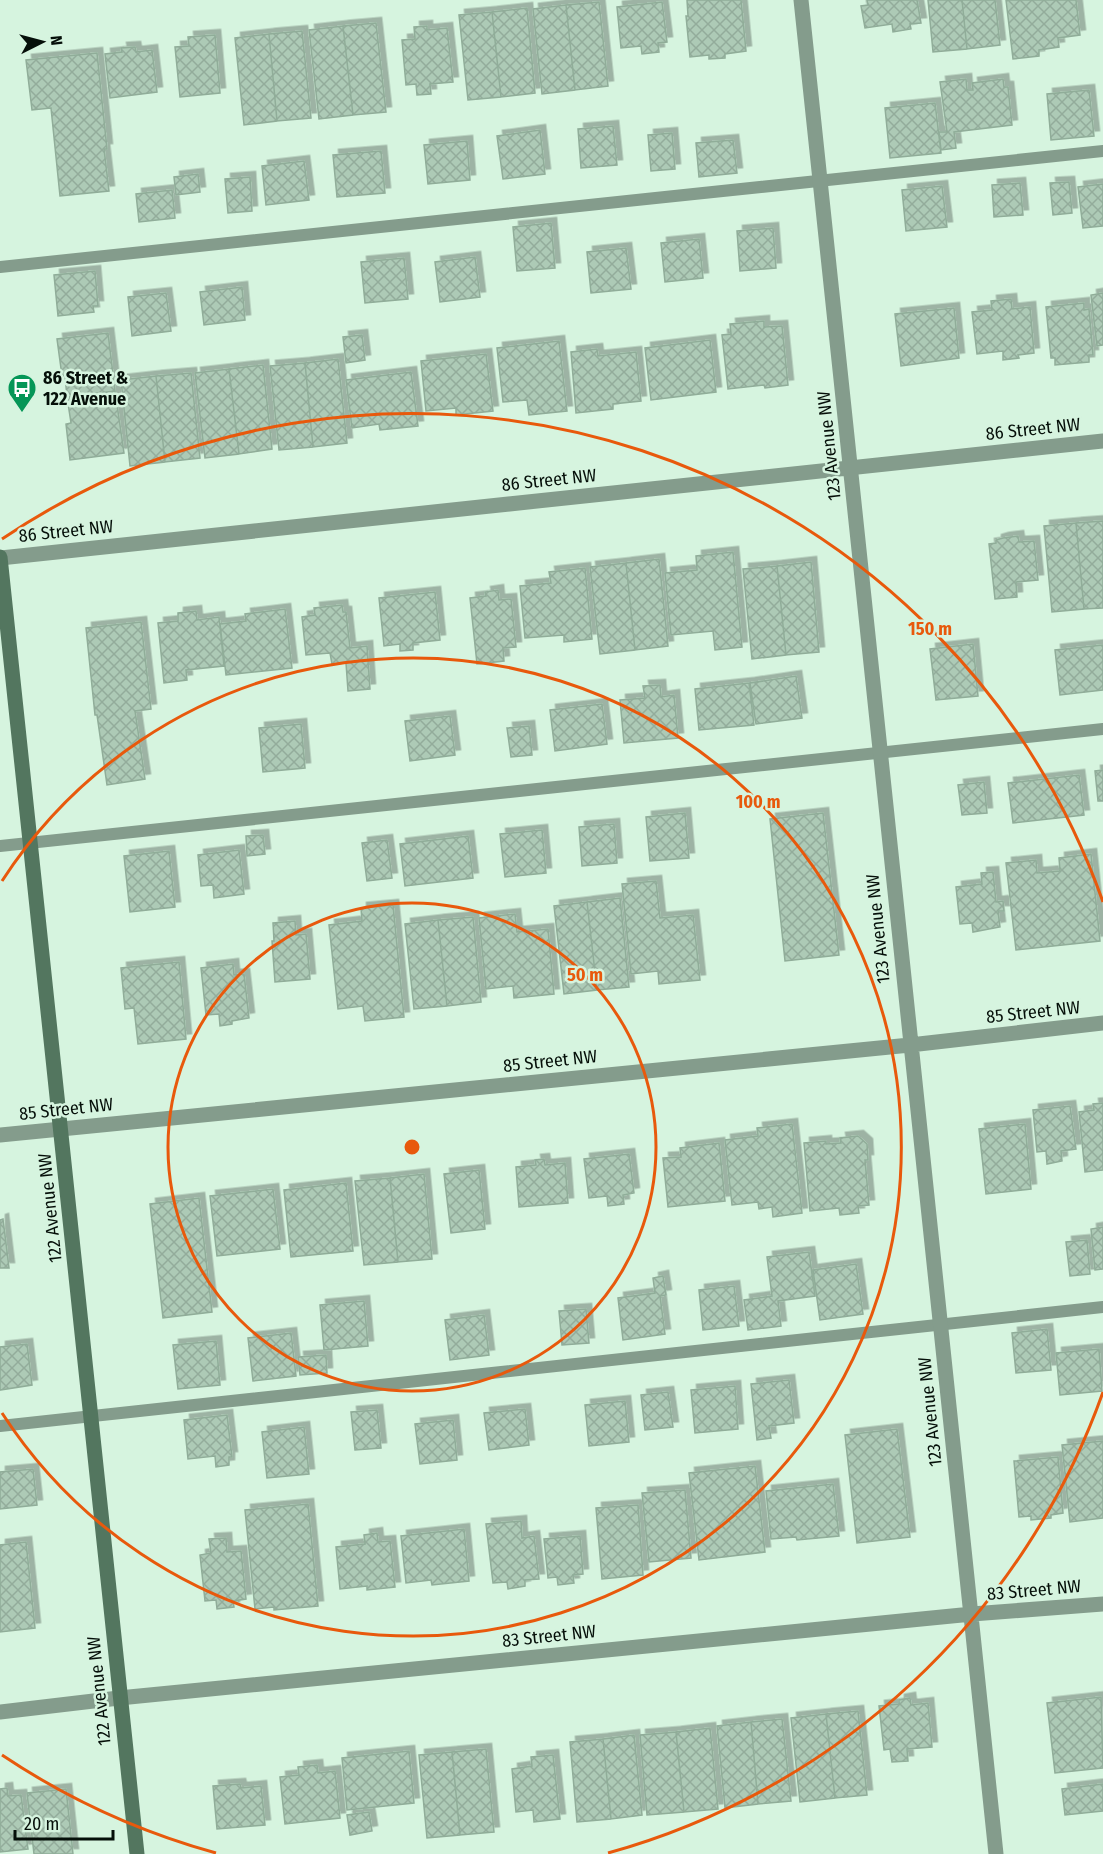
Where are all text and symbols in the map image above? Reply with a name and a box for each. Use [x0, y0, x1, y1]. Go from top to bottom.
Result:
north arrow [12, 12, 72, 72]
text: N [46, 35, 66, 46]
place label: 86 Street & 122 Avenue [43, 367, 129, 410]
bus stop icon: 86 Street & 122 Avenue [6, 372, 38, 414]
street label: 123 Avenue NW [812, 390, 846, 502]
street label: 86 Street NW [985, 413, 1082, 445]
street label: 86 Street NW [501, 464, 598, 496]
street label: 86 Street NW [18, 515, 115, 547]
text: 150 m [908, 618, 952, 640]
text: 100 m [736, 791, 780, 813]
street label: 123 Avenue NW [861, 873, 895, 985]
text: 50 m [567, 964, 603, 986]
street label: 85 Street NW [985, 996, 1082, 1028]
street label: 85 Street NW [502, 1045, 599, 1077]
street label: 85 Street NW [18, 1093, 115, 1125]
centre of rings [402, 1137, 422, 1157]
street label: 122 Avenue NW [33, 1152, 67, 1264]
street label: 123 Avenue NW [913, 1356, 947, 1468]
street label: 83 Street NW [986, 1575, 1082, 1605]
street label: 83 Street NW [501, 1620, 598, 1652]
street label: 122 Avenue NW [82, 1635, 116, 1747]
scale bar [15, 1803, 112, 1841]
text: 20 m [24, 1813, 59, 1835]

